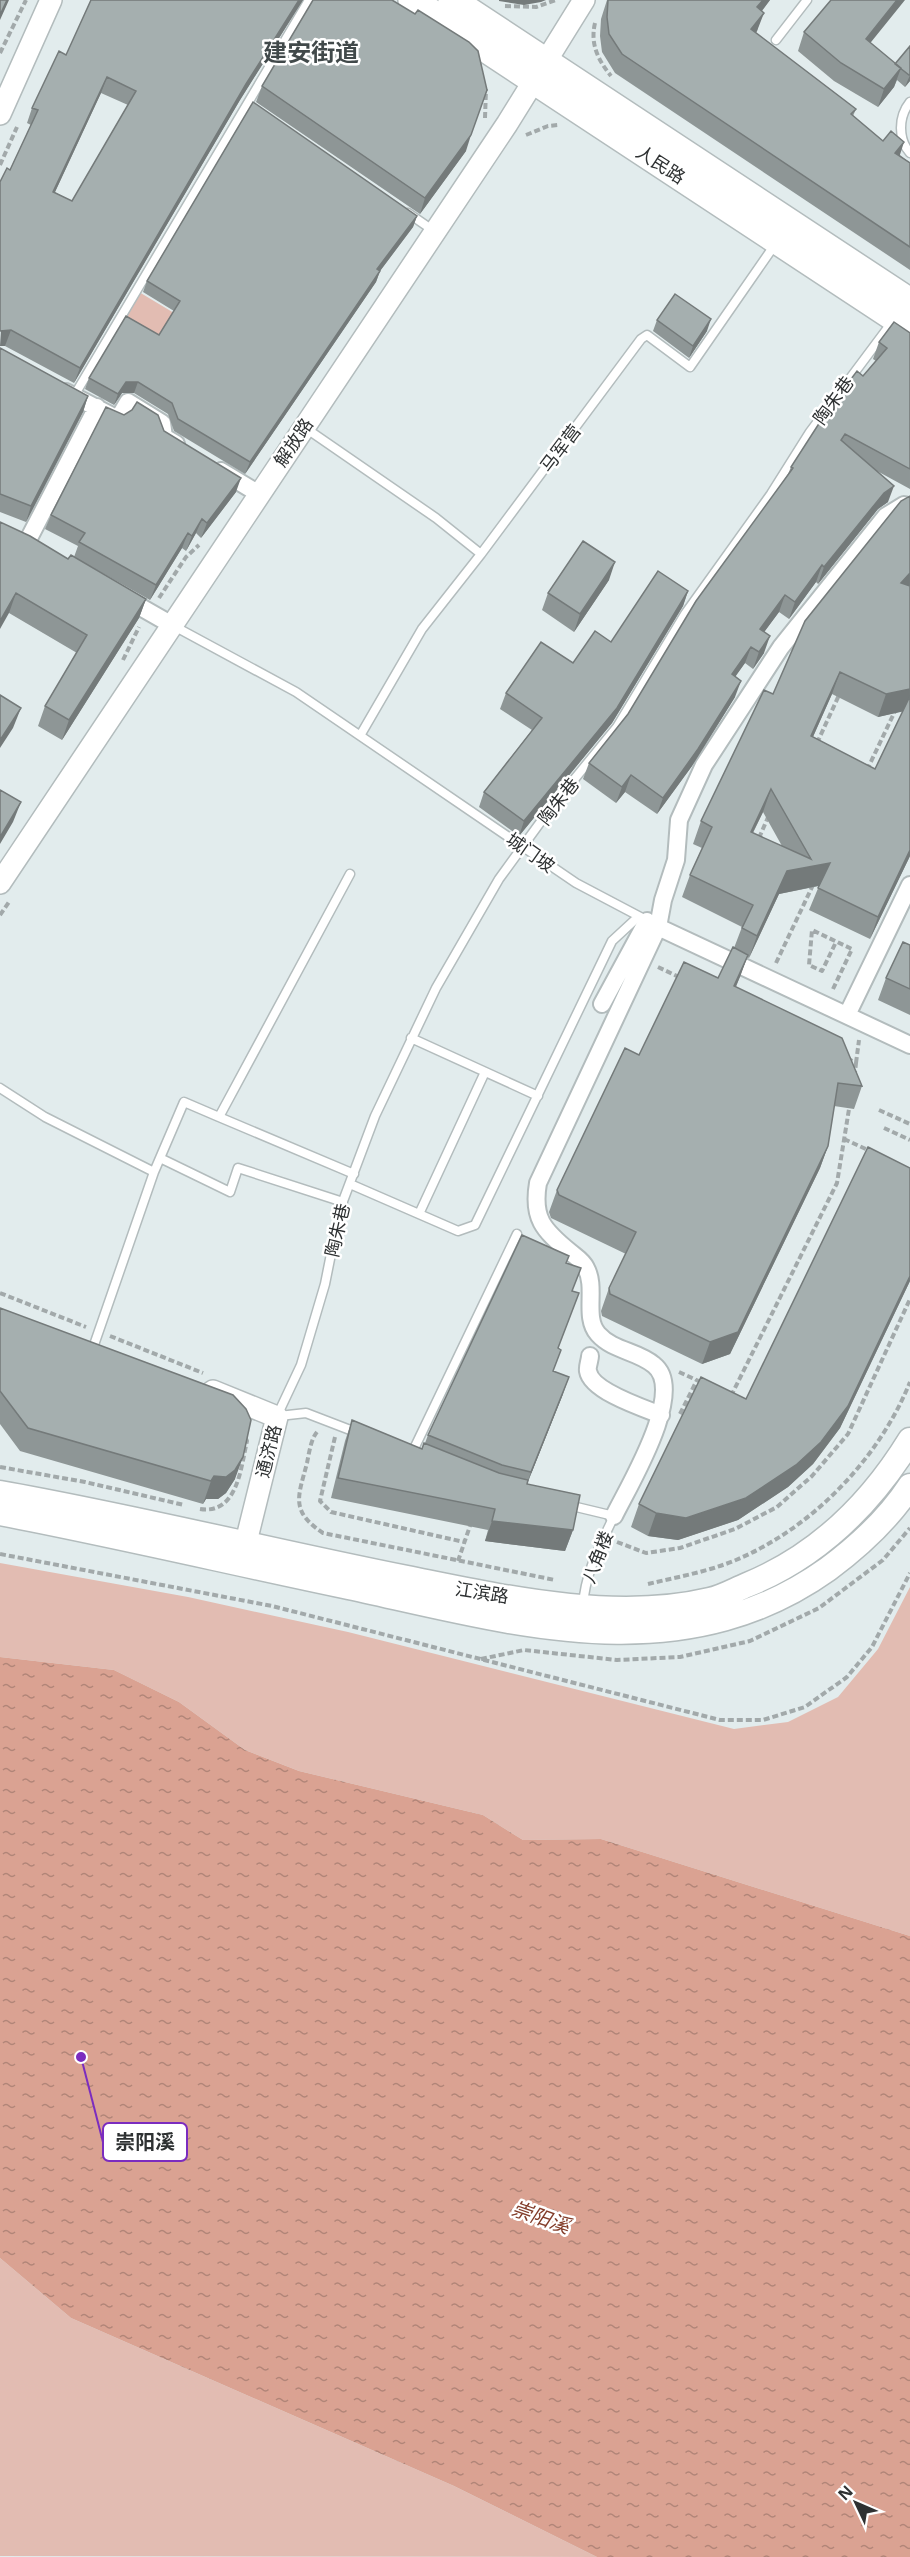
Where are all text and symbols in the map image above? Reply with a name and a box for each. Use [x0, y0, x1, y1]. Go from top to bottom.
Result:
district label: 建安街道 [263, 35, 359, 68]
street label: 人民路 [632, 139, 690, 189]
street label: 陶朱巷 [807, 371, 859, 429]
street label: 解放路 [268, 413, 318, 471]
street label: 马军营 [534, 419, 586, 477]
street label: 陶朱巷 [532, 772, 584, 830]
street label: 城门坡 [502, 827, 560, 877]
street label: 陶朱巷 [319, 1201, 355, 1259]
street label: 通济路 [250, 1422, 286, 1480]
street label: 八角楼 [576, 1527, 618, 1587]
street label: 江滨路 [453, 1576, 511, 1608]
callout: 崇阳溪 [103, 2123, 187, 2161]
text: 崇阳溪 [115, 2128, 175, 2155]
water label: 崇阳溪 [508, 2194, 576, 2240]
north arrow [826, 2473, 886, 2533]
text: N [833, 2480, 858, 2505]

